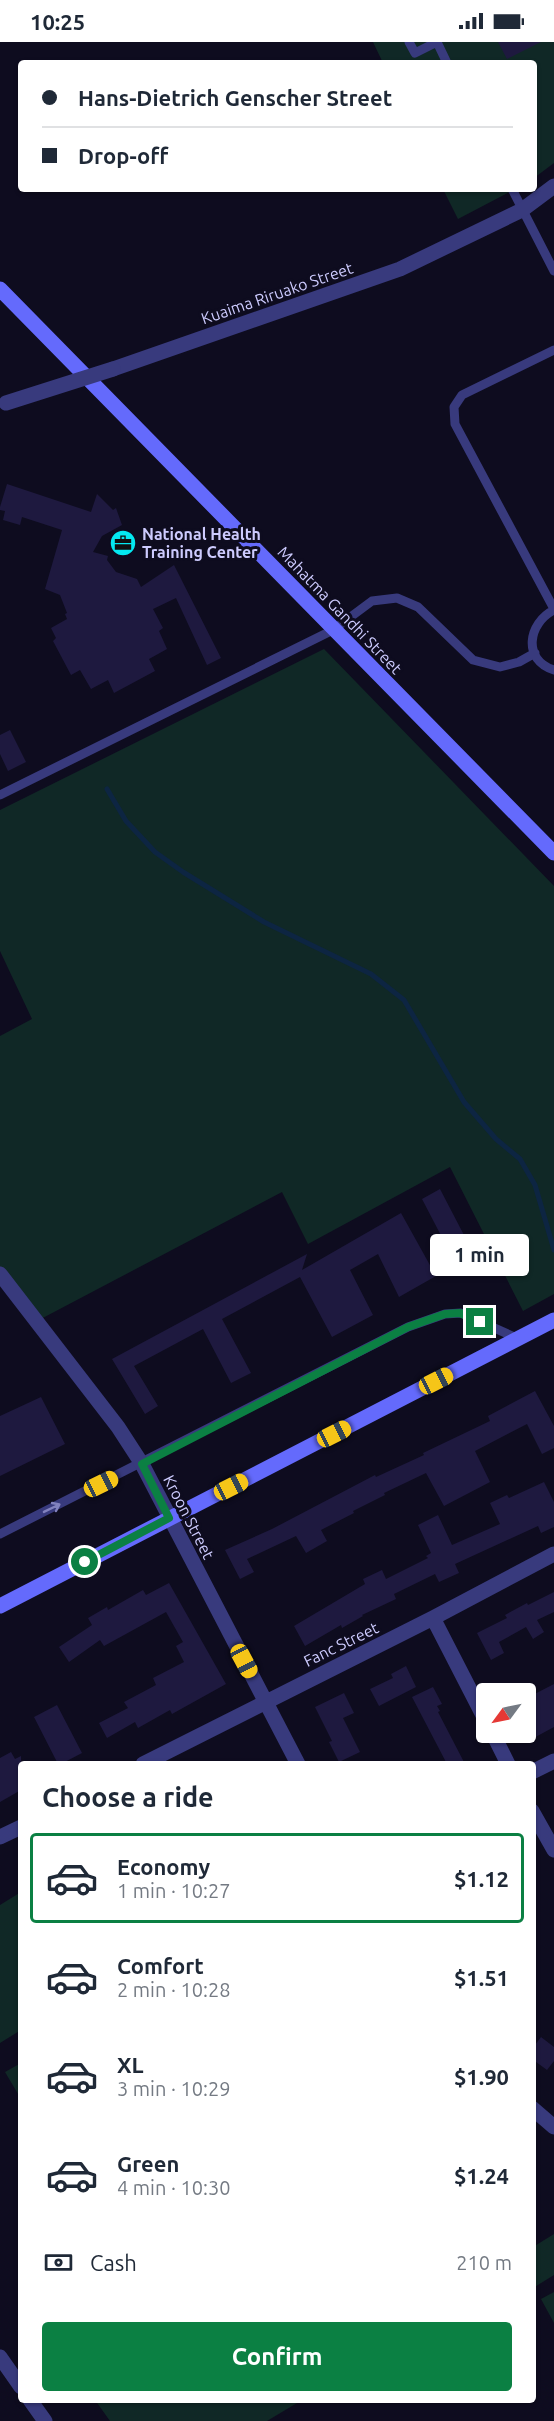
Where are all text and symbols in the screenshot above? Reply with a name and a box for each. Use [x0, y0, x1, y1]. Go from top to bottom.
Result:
text: 10:25 [30, 9, 85, 34]
text: Hans-Dietrich Genscher Street [78, 85, 392, 110]
text: Drop-off [78, 143, 168, 168]
street label: Kuaima Riruako Street [199, 258, 356, 327]
place label: National Health Training Center [142, 525, 261, 561]
office icon: National Health Training Center [108, 528, 138, 558]
street label: Mahatma Gandhi Street [274, 543, 406, 678]
callout: 1 min [430, 1235, 530, 1277]
text: 1 min [454, 1243, 505, 1266]
route end [466, 1308, 493, 1335]
car [416, 1365, 456, 1397]
car [314, 1418, 354, 1450]
car [81, 1468, 121, 1500]
car [211, 1471, 251, 1503]
street label: Kroon Street [160, 1472, 218, 1563]
one-way arrow [43, 1502, 61, 1513]
route start [71, 1548, 98, 1575]
street label: Fanc Street [301, 1618, 382, 1670]
car [228, 1641, 260, 1681]
north arrow [476, 1683, 536, 1743]
map controls [476, 1683, 536, 1743]
text: Choose a ride [42, 1782, 214, 1812]
icon: car [45, 1851, 99, 1905]
text: Economy [117, 1854, 210, 1879]
text: $1.12 [454, 1866, 509, 1891]
text: 1 min · 10:27 [117, 1879, 231, 1902]
icon: car [45, 1950, 99, 2004]
text: Comfort [117, 1953, 204, 1978]
text: $1.51 [454, 1965, 509, 1990]
text: 2 min · 10:28 [117, 1978, 231, 2001]
icon: car [45, 2049, 99, 2103]
text: XL [117, 2052, 144, 2077]
text: $1.90 [454, 2064, 509, 2089]
text: 3 min · 10:29 [117, 2077, 231, 2100]
icon: car [45, 2148, 99, 2202]
text: Green [117, 2151, 179, 2176]
text: $1.24 [454, 2163, 509, 2188]
text: 4 min · 10:30 [117, 2176, 231, 2199]
icon: cash [42, 2246, 75, 2279]
text: Cash [90, 2250, 137, 2275]
text: 210 m [456, 2251, 512, 2274]
button: Confirm [42, 2322, 512, 2391]

